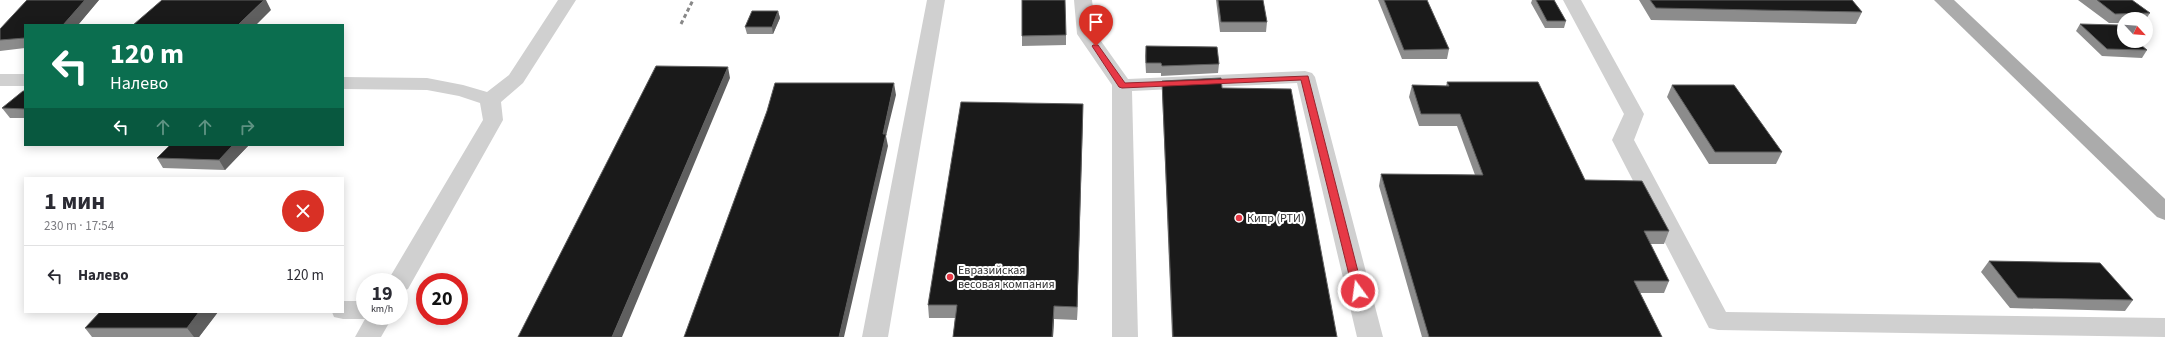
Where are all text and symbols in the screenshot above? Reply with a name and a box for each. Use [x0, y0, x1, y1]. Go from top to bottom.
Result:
pin [1079, 5, 1113, 46]
icon: arrive [1085, 11, 1107, 33]
north arrow [2117, 12, 2153, 48]
map controls [2117, 12, 2153, 48]
text: 120 m [110, 34, 184, 74]
icon: left [44, 40, 96, 92]
text: Налево [110, 71, 168, 96]
icon: left [110, 116, 132, 138]
icon: ahead [152, 116, 174, 138]
icon: ahead [194, 116, 216, 138]
icon: right [236, 116, 258, 138]
text: 1 мин [44, 184, 105, 219]
button: close [282, 190, 324, 232]
place label: Кипр (РТИ) [1247, 210, 1305, 227]
marker: Кипр (РТИ) [1234, 213, 1244, 223]
text: 230 m · 17:54 [44, 217, 114, 235]
place label: Евразийская весовая компания [958, 262, 1055, 293]
icon: left [44, 265, 66, 287]
text: Налево [78, 265, 129, 286]
text: 120 m [286, 265, 324, 286]
position arrow [1337, 270, 1379, 312]
marker: Евразийская весовая компания [945, 272, 955, 282]
speed limit sign: 20 [416, 273, 468, 325]
text: 19 [371, 280, 393, 308]
text: km/h [371, 302, 393, 316]

